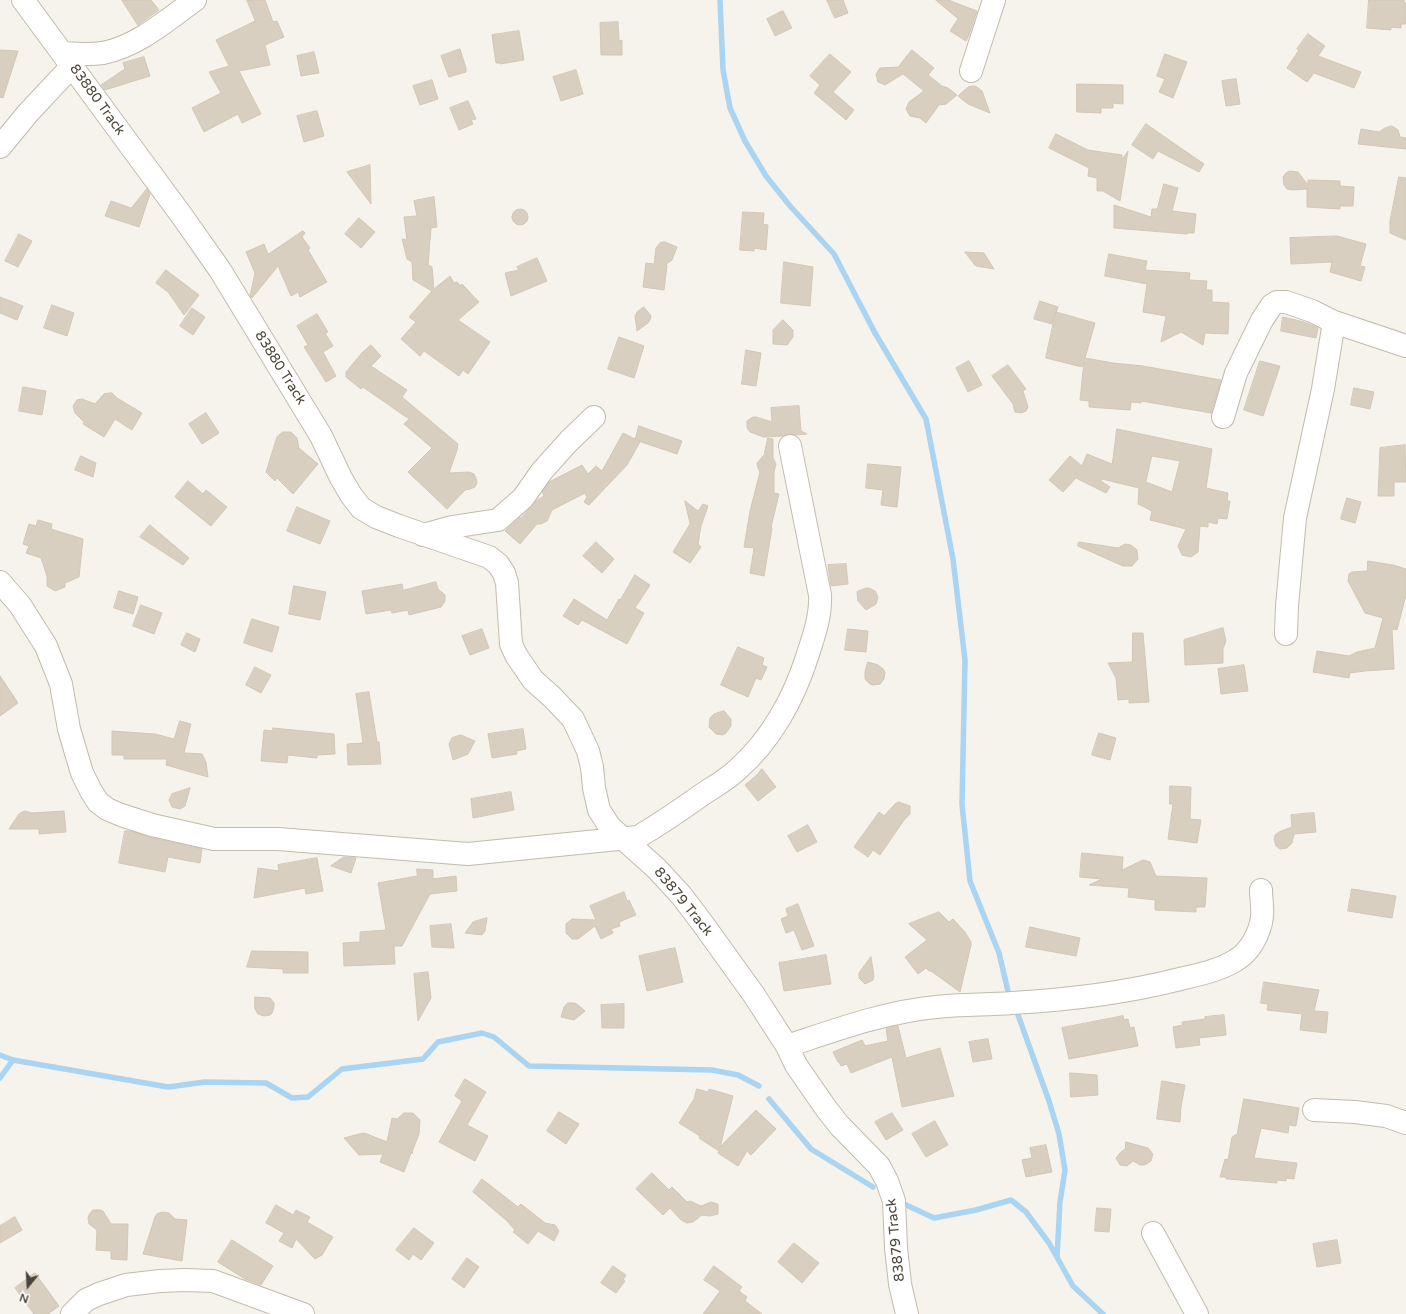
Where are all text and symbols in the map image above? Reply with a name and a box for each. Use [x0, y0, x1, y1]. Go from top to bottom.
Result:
street label: 83880 Track [66, 61, 128, 139]
street label: 83880 Track [251, 328, 309, 408]
street label: 83879 Track [650, 864, 716, 940]
street label: 83879 Track [883, 1198, 909, 1282]
north arrow [8, 1266, 48, 1306]
text: N [18, 1290, 30, 1305]

